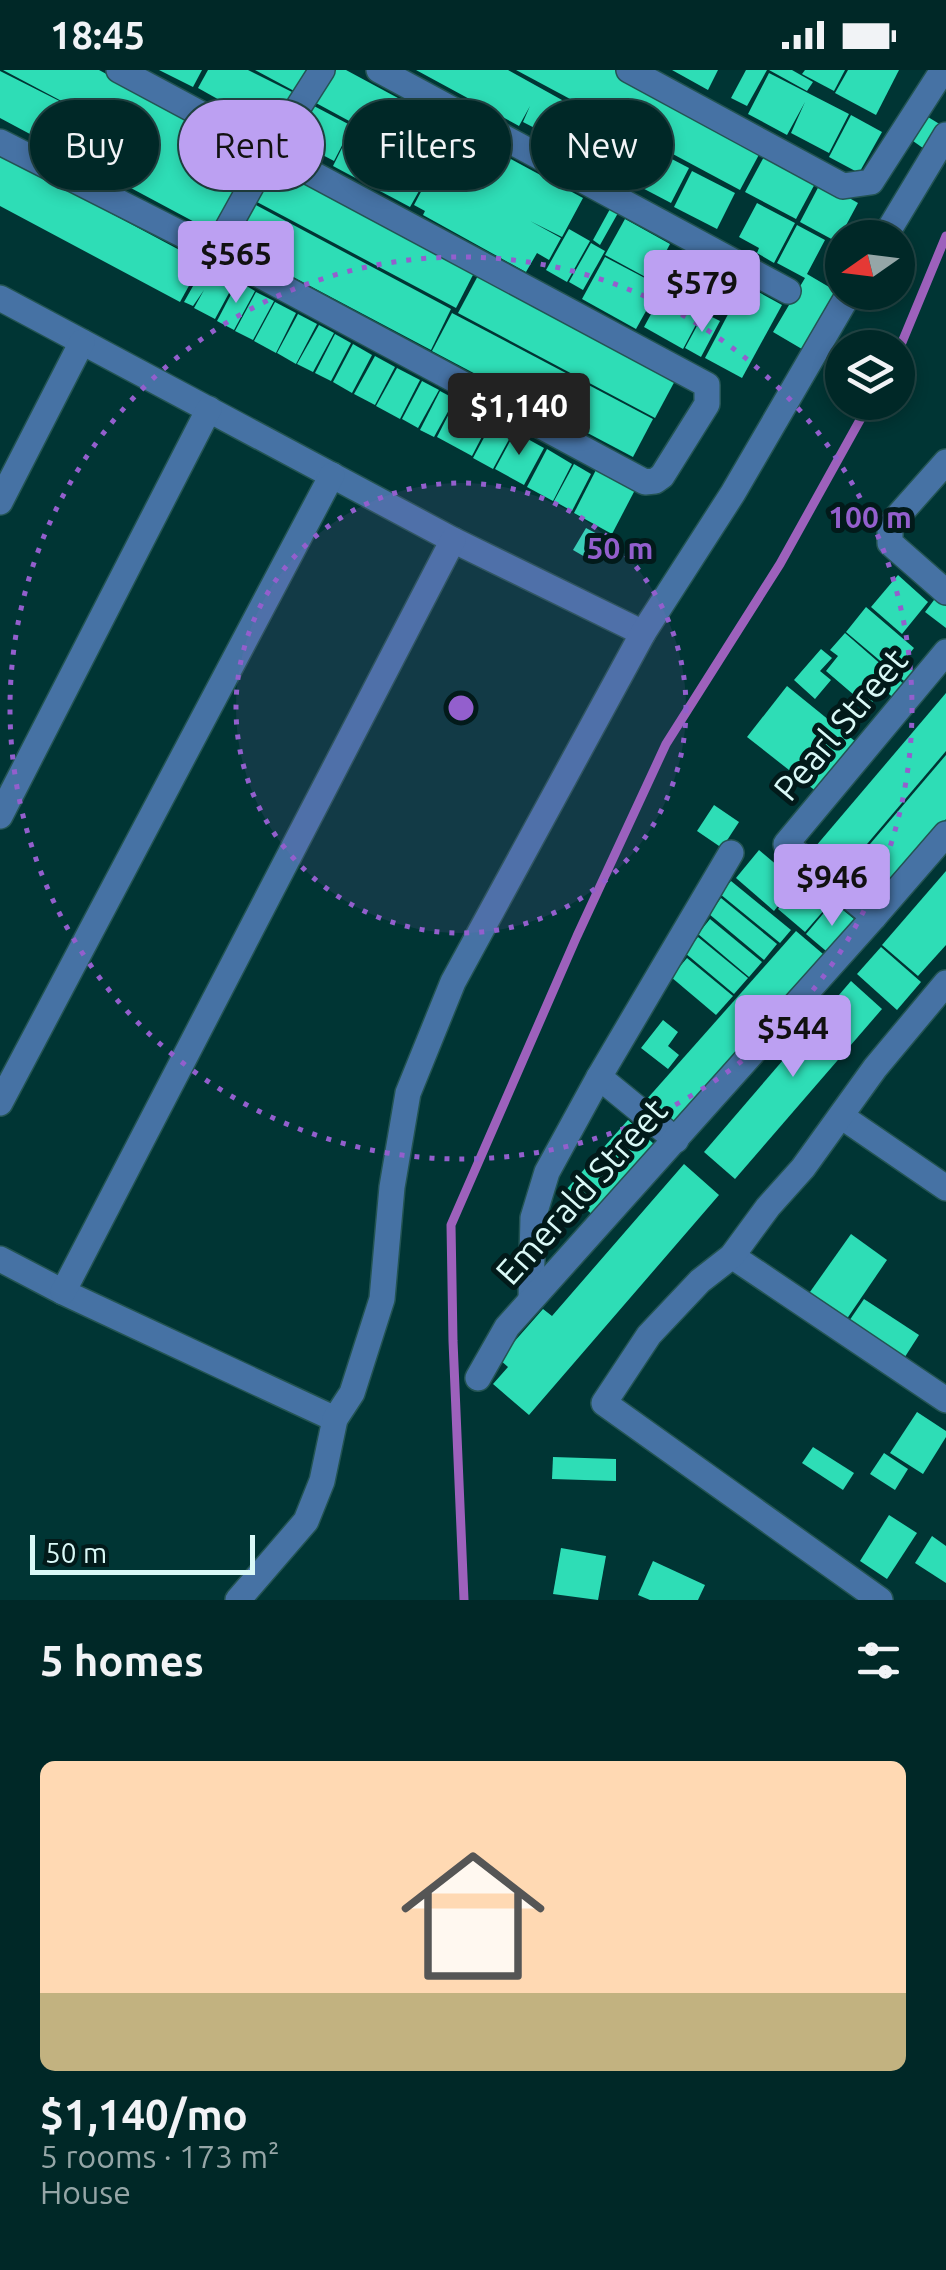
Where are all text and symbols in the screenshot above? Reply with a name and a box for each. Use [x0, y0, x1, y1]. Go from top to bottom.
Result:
text: 18:45 [50, 14, 145, 56]
chip: Buy [30, 100, 159, 190]
chip: Rent [179, 100, 324, 190]
chip: Filters [344, 100, 511, 190]
chip: New [531, 100, 673, 190]
north arrow [825, 220, 915, 310]
map controls [825, 220, 915, 420]
pin: $565 [177, 221, 295, 306]
text: $565 [200, 235, 272, 271]
pin: $579 [643, 250, 761, 335]
text: $579 [666, 264, 738, 300]
button: layers [825, 330, 915, 420]
pin: $1,140 [438, 373, 600, 458]
text: $1,140 [470, 387, 568, 423]
text: 100 m [828, 500, 912, 534]
text: 50 m [587, 531, 653, 565]
street label: Pearl Street [765, 640, 915, 808]
centre of rings [443, 690, 479, 726]
pin: $946 [773, 844, 891, 929]
text: $946 [796, 858, 868, 894]
pin: $544 [734, 995, 852, 1080]
text: $544 [757, 1009, 829, 1045]
street label: Emerald Street [487, 1090, 675, 1292]
scale bar [30, 1530, 255, 1574]
text: 50 m [45, 1537, 107, 1568]
icon: filters [851, 1633, 906, 1688]
text: 5 homes [40, 1637, 204, 1684]
icon: home [383, 1826, 563, 2006]
text: $1,140/mo [40, 2091, 248, 2138]
text: 5 rooms · 173 m² [40, 2138, 280, 2174]
text: House [40, 2174, 131, 2210]

